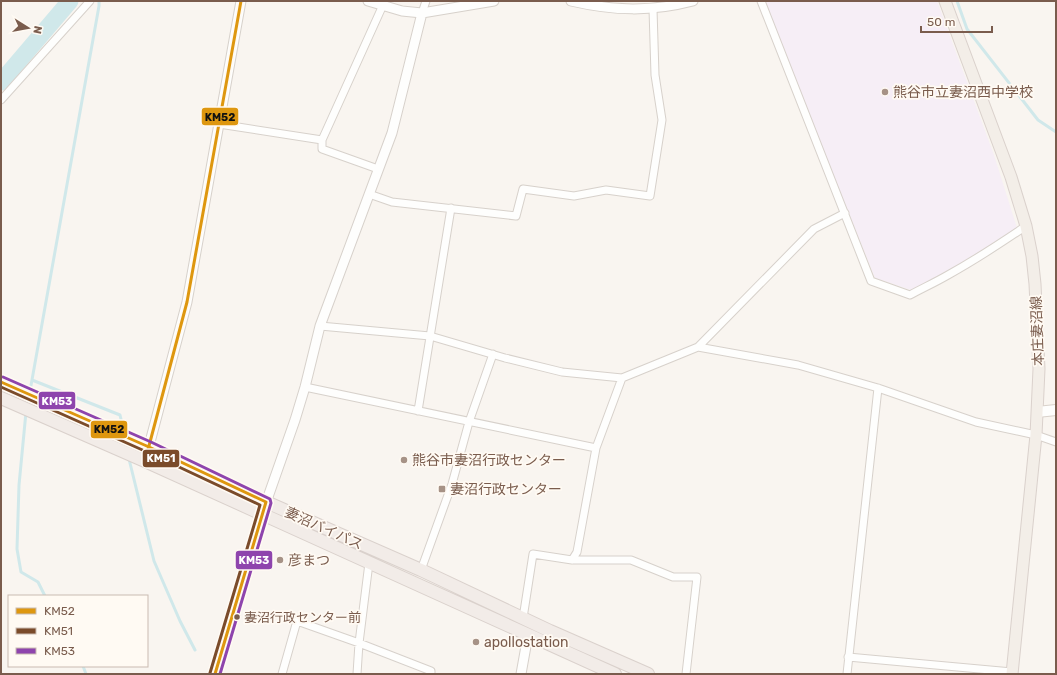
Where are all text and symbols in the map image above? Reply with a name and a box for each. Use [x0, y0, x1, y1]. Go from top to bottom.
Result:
north arrow [8, 8, 48, 48]
scale bar [921, 8, 992, 34]
text: 50 m [927, 15, 955, 29]
text: N [30, 25, 44, 35]
place label: 熊谷市立妻沼西中学校 [893, 84, 1033, 101]
marker: 熊谷市立妻沼西中学校 [880, 87, 890, 97]
line badge: KM52 [201, 107, 239, 126]
text: KM52 [205, 111, 235, 124]
street label: 本庄妻沼線 [1028, 296, 1047, 366]
line badge: KM53 [38, 391, 76, 410]
text: KM53 [42, 395, 72, 408]
line badge: KM52 [90, 420, 128, 439]
text: KM52 [94, 423, 124, 436]
line badge: KM51 [142, 449, 180, 468]
text: KM51 [147, 452, 175, 465]
place label: 熊谷市妻沼行政センター [412, 452, 566, 469]
marker: 熊谷市妻沼行政センター [399, 455, 409, 465]
place label: 妻沼行政センター [450, 481, 562, 498]
marker: 妻沼行政センター [437, 484, 447, 494]
street label: 妻沼バイパス [282, 504, 366, 553]
line badge: KM53 [235, 550, 273, 570]
place label: 彦まつ [288, 552, 330, 569]
text: KM53 [239, 554, 269, 567]
marker: 彦まつ [275, 555, 285, 565]
legend [8, 595, 148, 667]
text: KM52 [44, 604, 75, 618]
place label: 妻沼行政センター前 [244, 610, 361, 625]
marker: 妻沼行政センター前 [232, 612, 242, 622]
text: KM51 [44, 624, 73, 638]
place label: apollostation [484, 634, 569, 651]
marker: apollostation [471, 637, 481, 647]
text: KM53 [44, 644, 75, 658]

